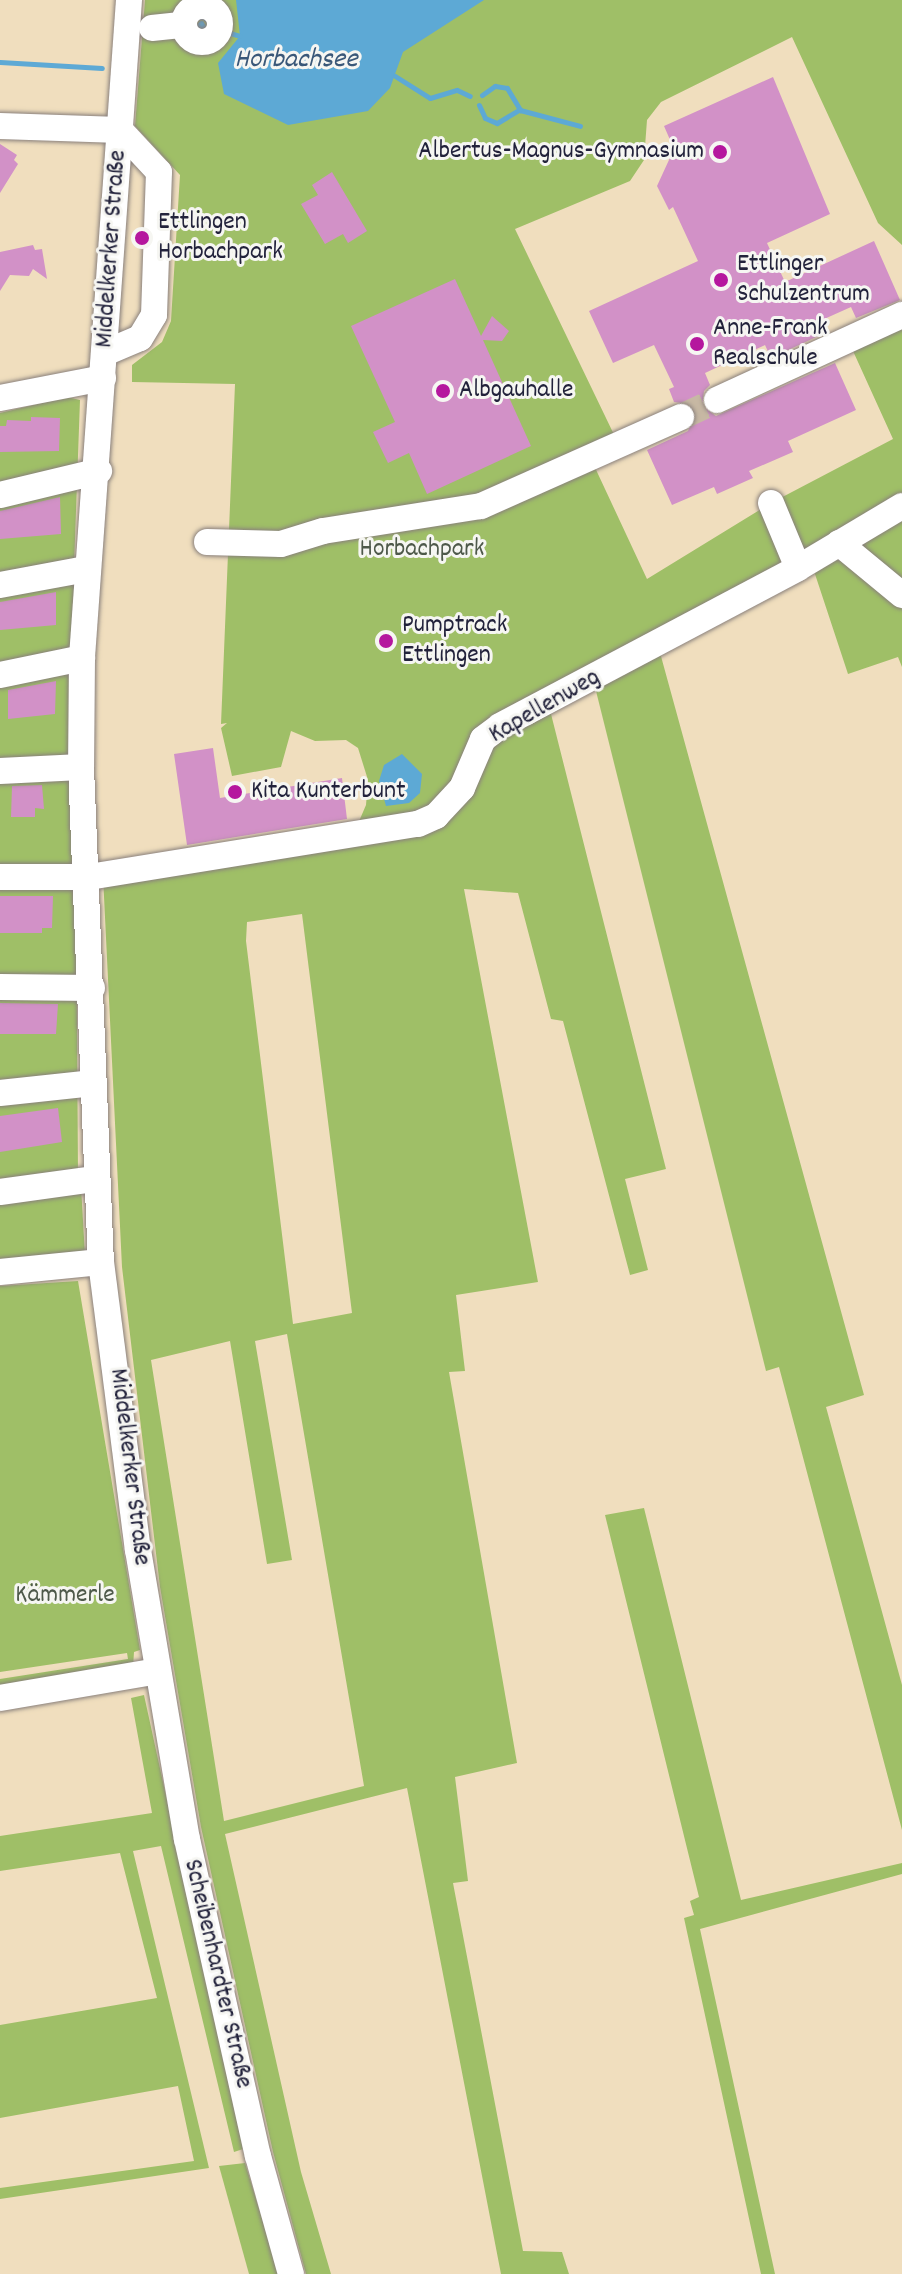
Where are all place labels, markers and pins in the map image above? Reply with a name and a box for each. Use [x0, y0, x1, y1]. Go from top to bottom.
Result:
place label: Albertus-Magnus-Gymnasium [418, 136, 704, 168]
marker: Albertus-Magnus-Gymnasium [711, 143, 729, 161]
place label: Ettlingen Horbachpark [158, 207, 283, 268]
marker: Ettlingen Horbachpark [133, 229, 151, 247]
place label: Ettlinger Schulzentrum [737, 249, 870, 310]
marker: Ettlinger Schulzentrum [712, 271, 730, 289]
place label: Anne-Frank Realschule [713, 313, 828, 374]
marker: Anne-Frank Realschule [688, 335, 706, 353]
place label: Albgauhalle [459, 375, 573, 407]
marker: Albgauhalle [434, 382, 452, 400]
place label: Pumptrack Ettlingen [402, 610, 507, 672]
marker: Pumptrack Ettlingen [377, 632, 395, 650]
place label: Kita Kunterbunt [251, 776, 405, 808]
marker: Kita Kunterbunt [226, 783, 244, 801]

